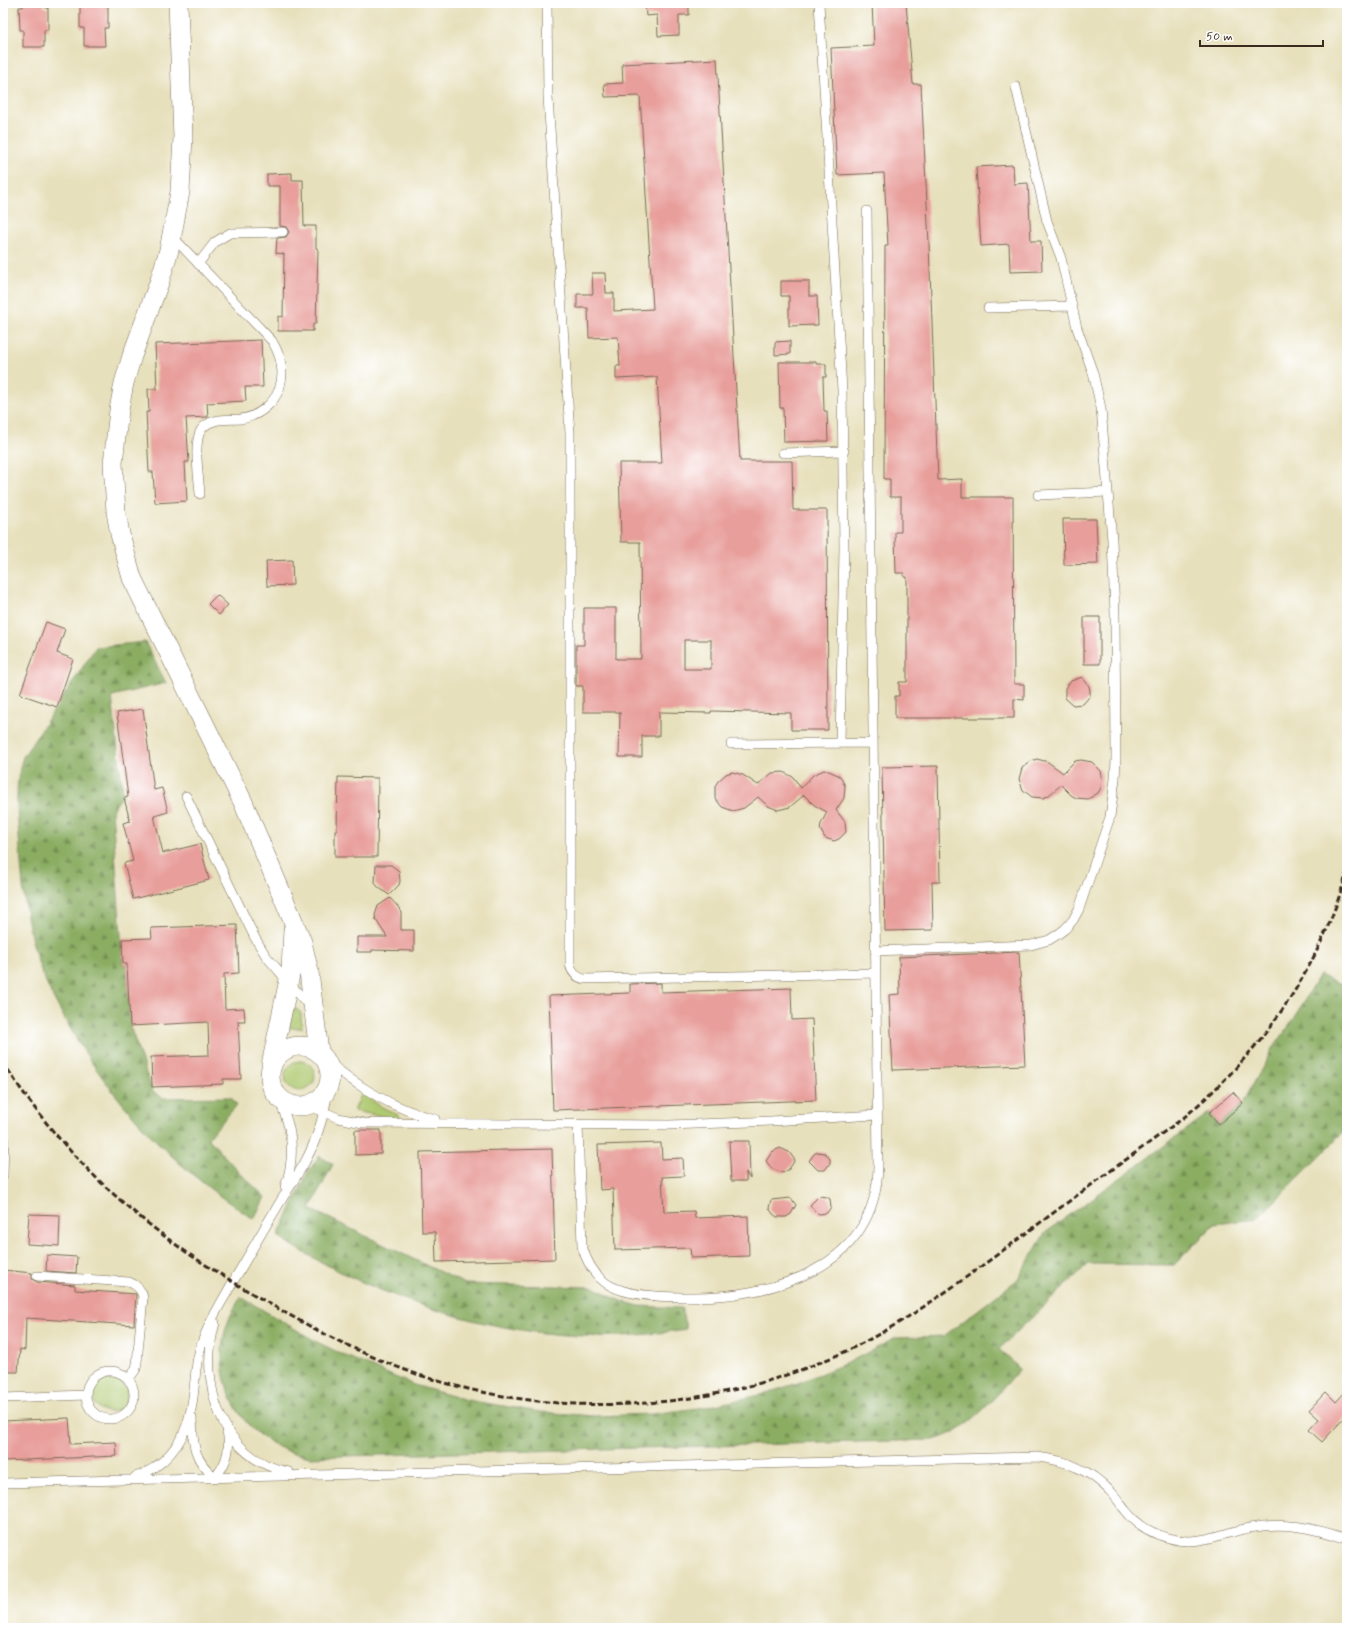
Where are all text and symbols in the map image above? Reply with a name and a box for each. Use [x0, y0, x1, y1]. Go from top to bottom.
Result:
scale bar [1200, 22, 1323, 48]
text: 50 m [1206, 29, 1233, 45]

